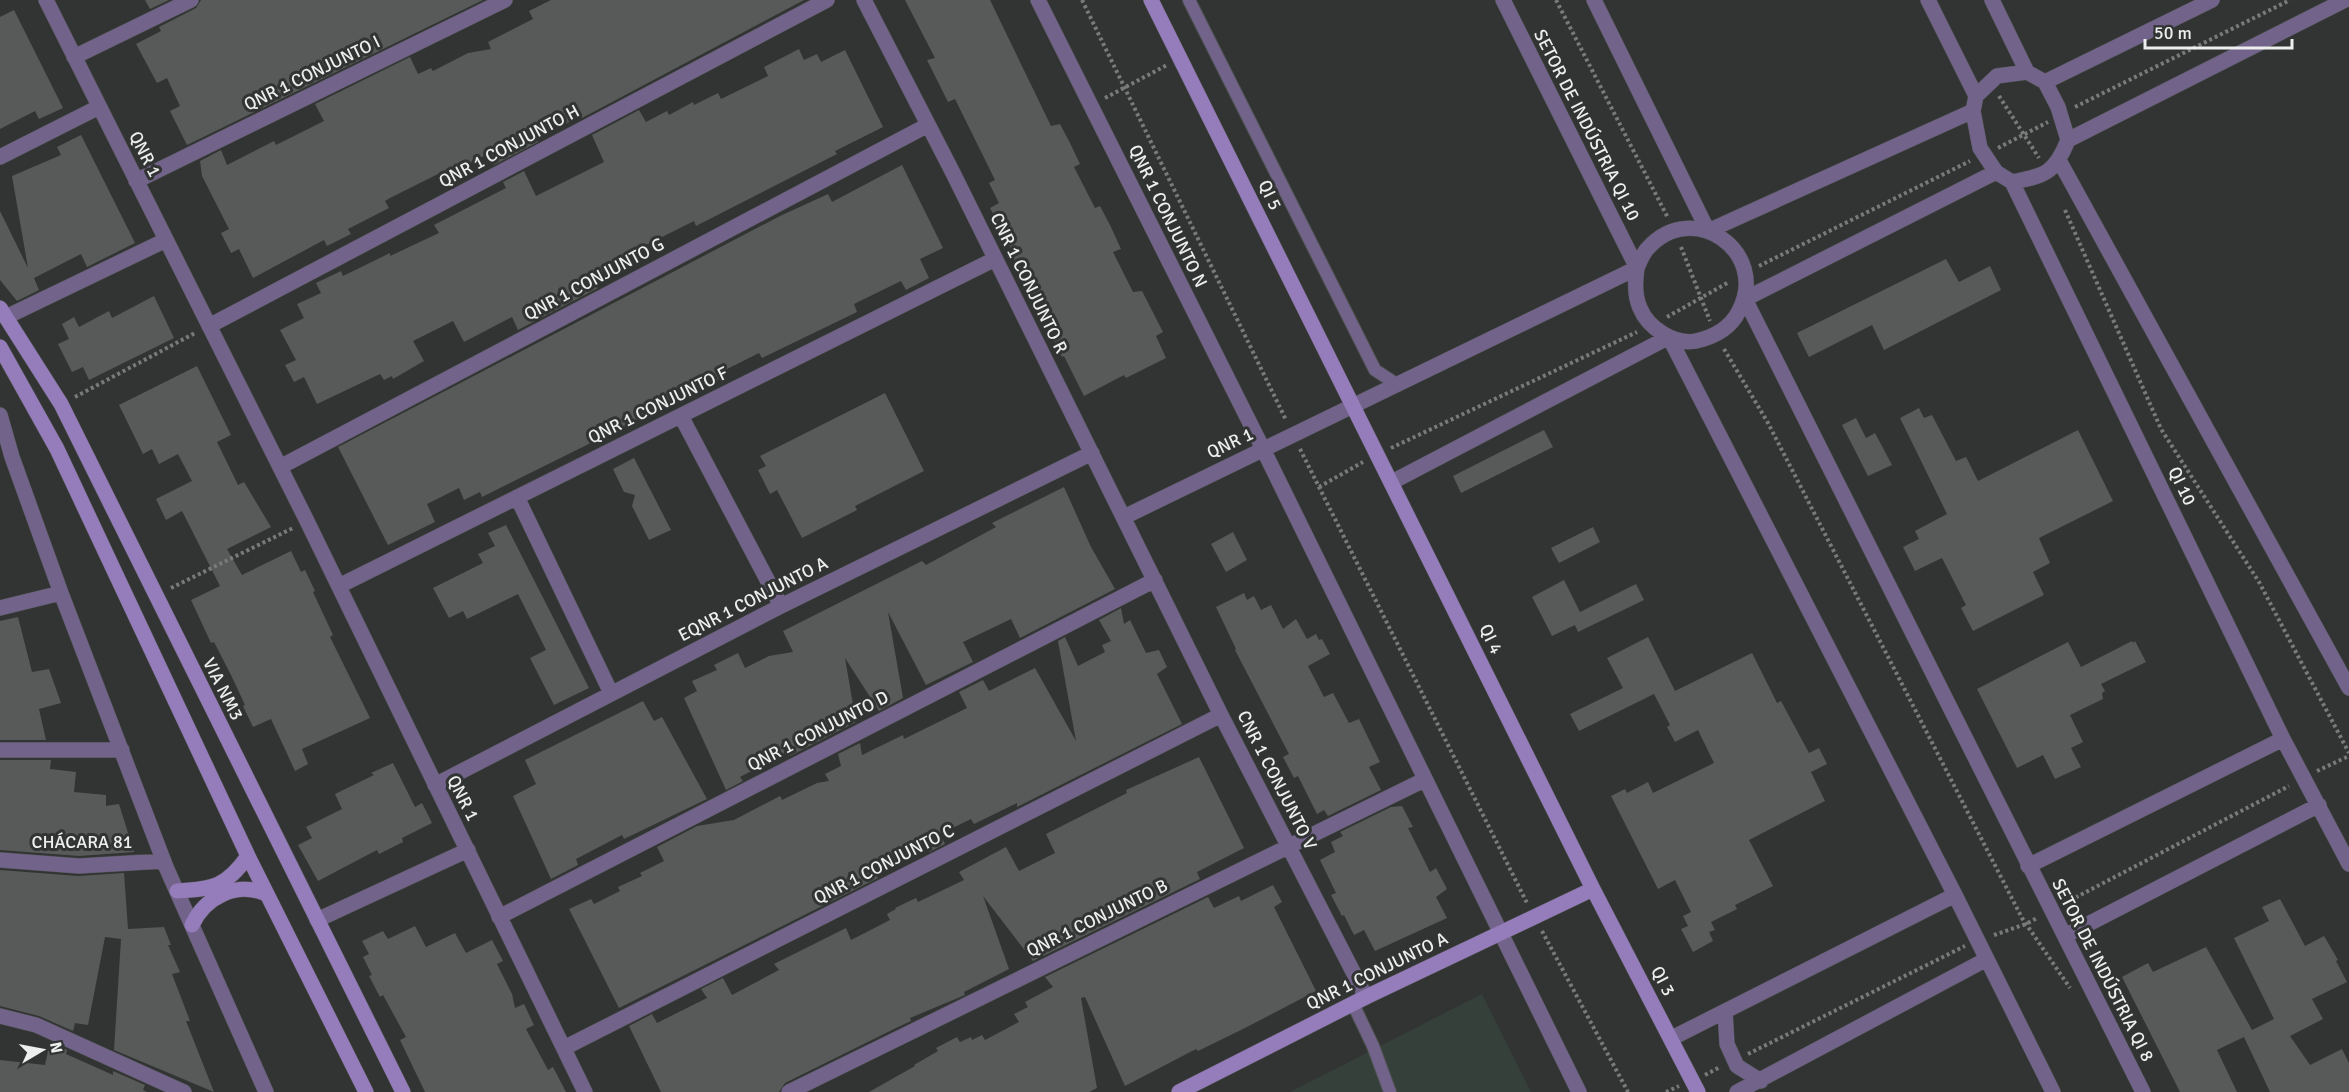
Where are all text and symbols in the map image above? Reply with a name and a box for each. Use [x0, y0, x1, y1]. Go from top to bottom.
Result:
scale bar [2145, 12, 2292, 50]
text: 50 m [2154, 22, 2192, 44]
street label: SETOR DE INDÚSTRIA QI 10 [1529, 26, 1645, 224]
street label: QNR 1 CONJUNTO I [240, 30, 384, 116]
street label: QNR 1 CONJUNTO H [435, 100, 583, 192]
street label: QNR 1 [124, 127, 166, 181]
street label: QNR 1 CONJUNTO N [1124, 141, 1212, 291]
street label: QI 5 [1253, 176, 1287, 214]
street label: CNR 1 CONJUNTO R [985, 209, 1073, 357]
street label: QNR 1 CONJUNTO G [520, 233, 668, 325]
street label: QNR 1 CONJUNTO F [584, 362, 732, 448]
street label: QNR 1 [1203, 423, 1257, 463]
street label: QI 10 [2163, 463, 2201, 509]
street label: EQNR 1 CONJUNTO A [675, 552, 831, 646]
street label: QI 4 [1474, 620, 1508, 658]
street label: VIA NM3 [198, 654, 248, 724]
street label: QNR 1 CONJUNTO D [744, 686, 892, 776]
street label: CNR 1 CONJUNTO V [1232, 707, 1322, 854]
street label: QNR 1 [442, 771, 484, 825]
street label: QNR 1 CONJUNTO C [810, 819, 958, 909]
street label: CHÁCARA 81 [32, 831, 132, 853]
street label: QNR 1 CONJUNTO B [1023, 874, 1171, 962]
street label: SETOR DE INDÚSTRIA QI 8 [2047, 875, 2159, 1065]
street label: QNR 1 CONJUNTO A [1303, 927, 1451, 1015]
street label: QI 3 [1646, 962, 1680, 1000]
north arrow [12, 1020, 72, 1080]
text: N [45, 1040, 67, 1055]

